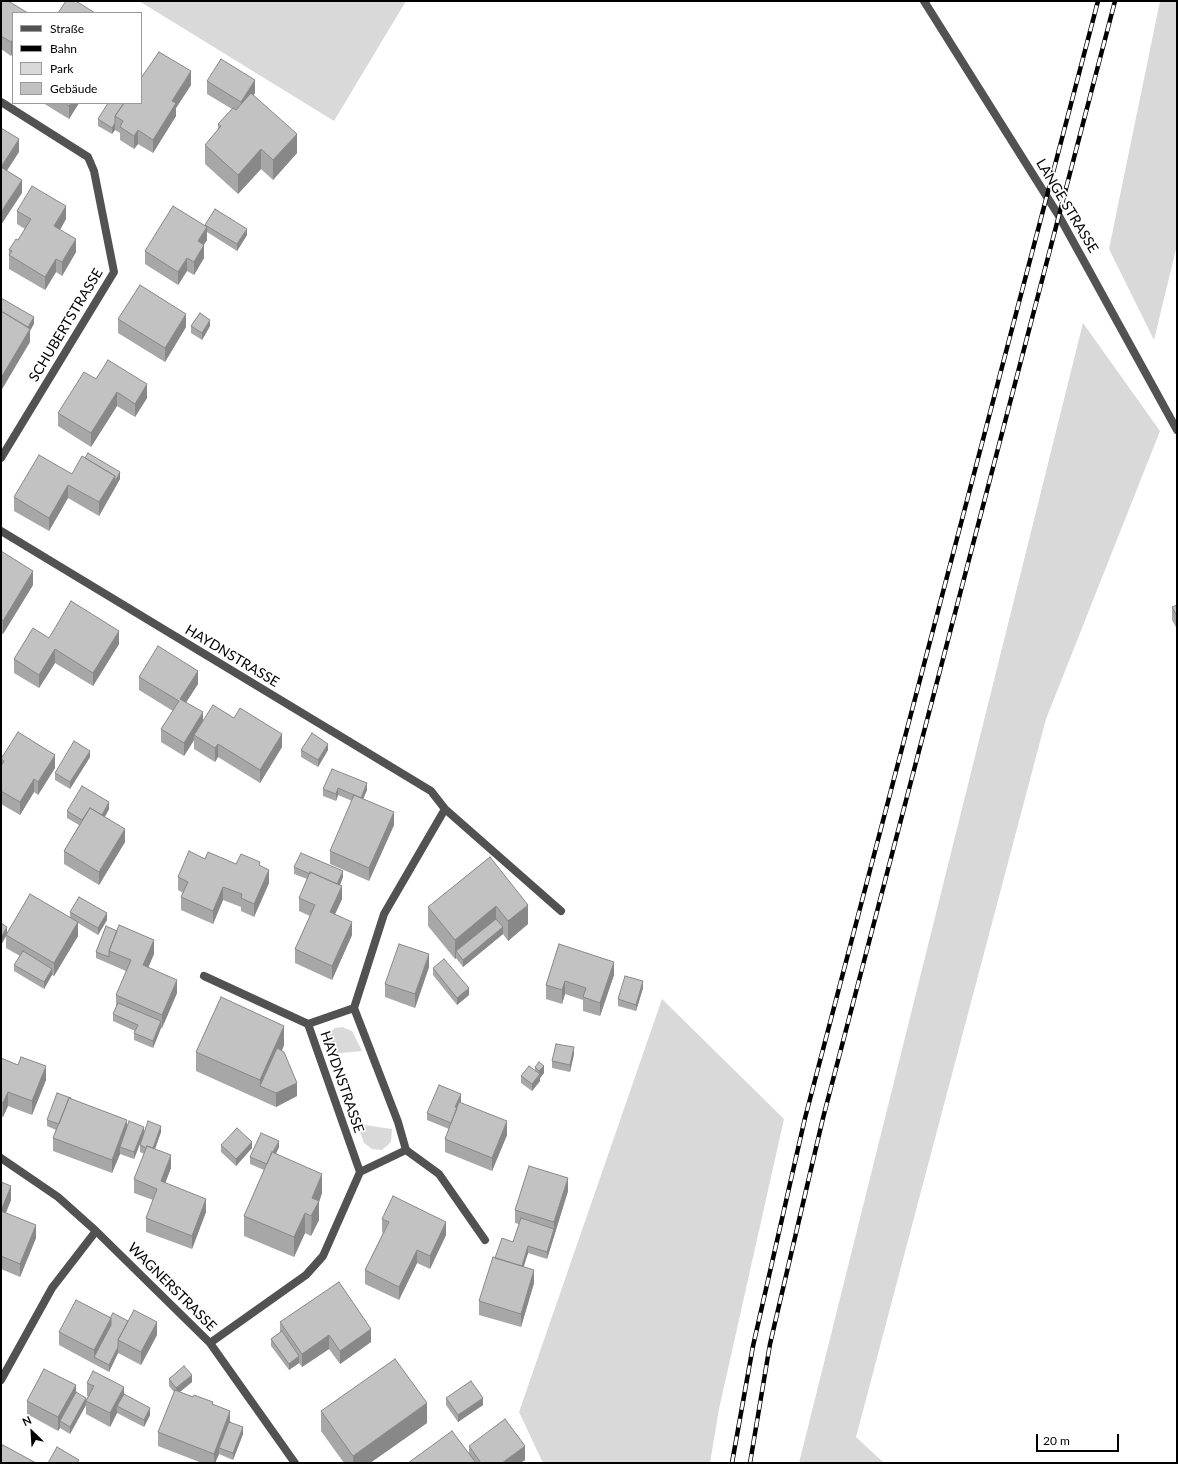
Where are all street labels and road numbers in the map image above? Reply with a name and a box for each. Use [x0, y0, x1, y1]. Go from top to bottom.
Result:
street label: LANGE STRASSE [1032, 156, 1102, 256]
street label: SCHUBERTSTRASSE [26, 265, 106, 385]
street label: HAYDNSTRASSE [182, 621, 282, 691]
street label: HAYDNSTRASSE [317, 1029, 367, 1135]
street label: WAGNERSTRASSE [124, 1239, 220, 1335]

